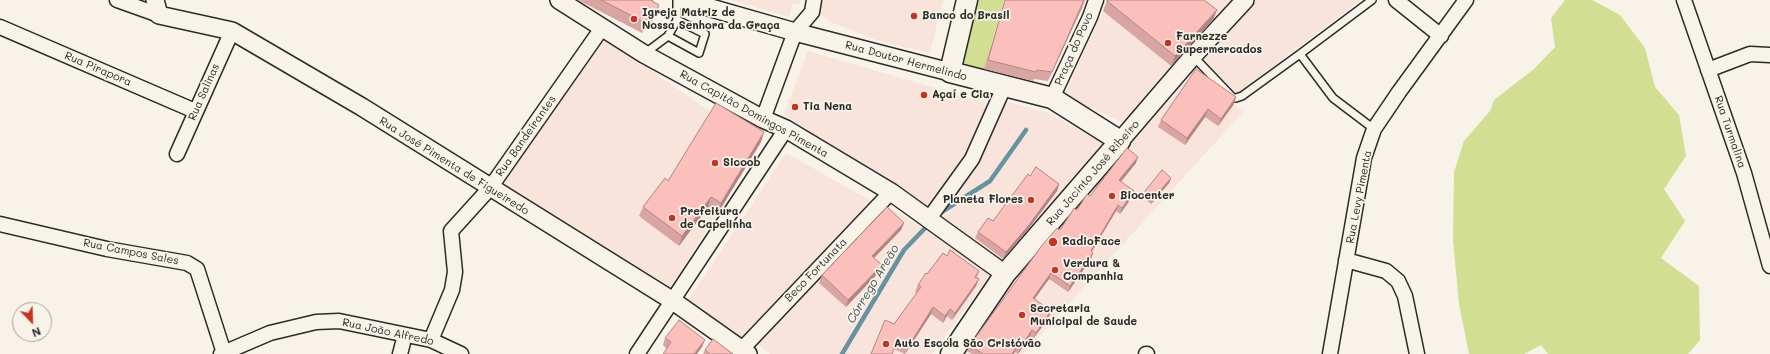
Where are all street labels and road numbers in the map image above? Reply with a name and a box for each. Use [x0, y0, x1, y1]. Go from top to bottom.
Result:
street label: Praça do Povo [1052, 10, 1096, 88]
street label: Rua Doutor Hermelindo [844, 38, 968, 84]
street label: Rua Pirapora [62, 49, 134, 89]
street label: Rua Salinas [186, 61, 222, 123]
street label: Rua Capitão Domingos Pimenta [678, 68, 830, 160]
street label: Rua Bandeirantes [493, 93, 559, 179]
street label: Rua Turmalina [1711, 94, 1749, 170]
street label: Rua José Pimenta de Figueiredo [377, 114, 531, 218]
street label: Rua Jacinto José Ribeiro [1044, 118, 1142, 228]
street label: Rua Levy Pimenta [1343, 149, 1375, 245]
street label: Beco Fortunata [782, 235, 850, 305]
street label: Rua Campos Sales [82, 236, 180, 268]
street label: Rua João Alfredo [341, 316, 435, 348]

